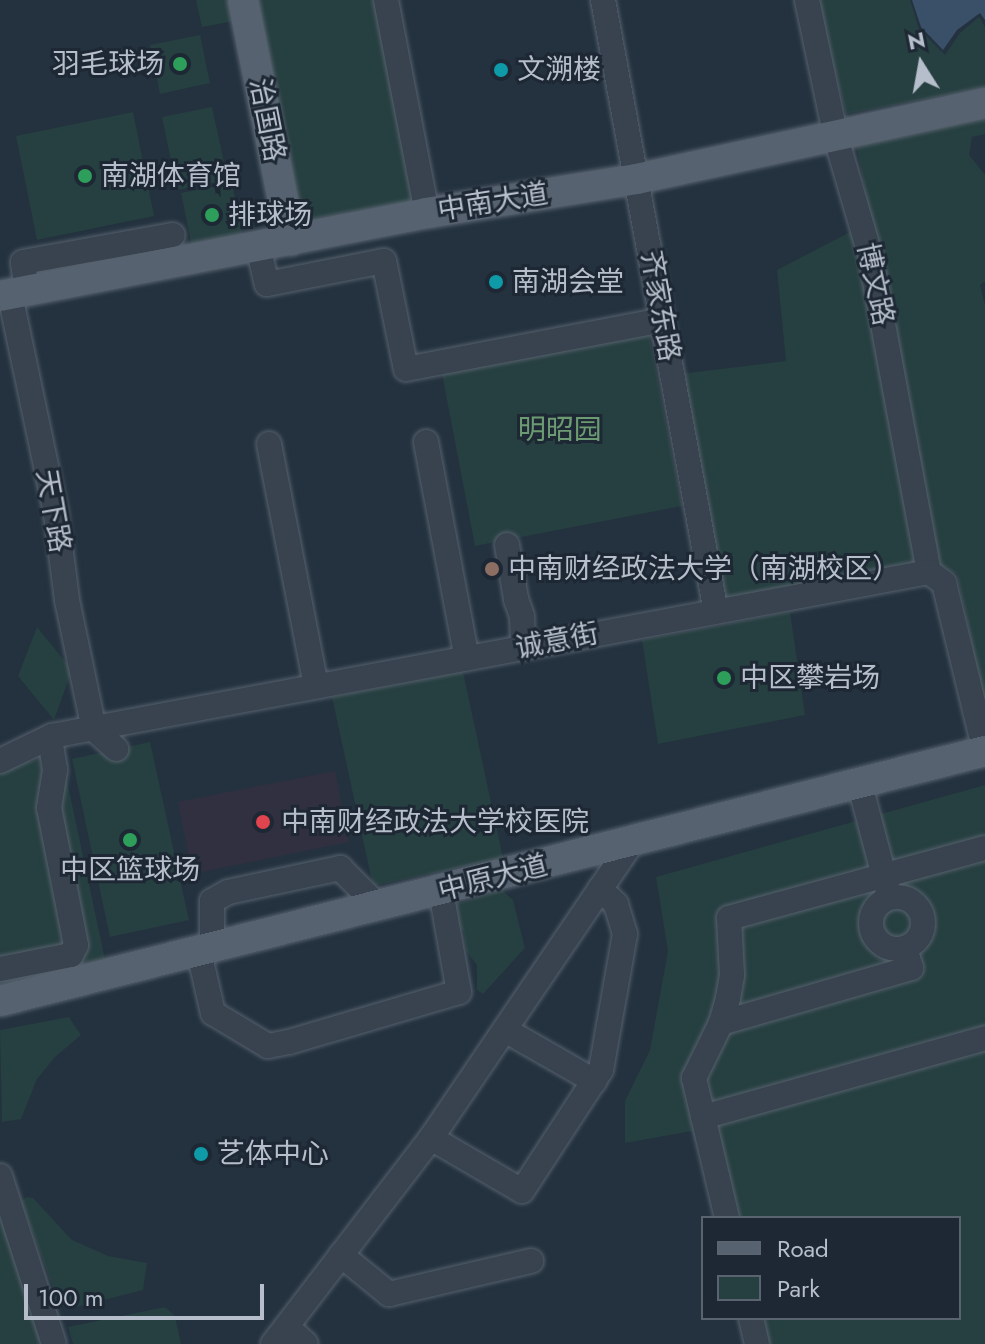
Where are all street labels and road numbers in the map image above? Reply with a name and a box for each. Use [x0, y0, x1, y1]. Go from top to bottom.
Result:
street label: 治国路 [242, 76, 292, 164]
street label: 中南大道 [435, 177, 551, 227]
street label: 博文路 [850, 239, 900, 329]
street label: 齐家东路 [634, 248, 686, 364]
street label: 天下路 [29, 467, 77, 555]
street label: 诚意街 [513, 616, 601, 666]
street label: 中原大道 [435, 848, 551, 908]

